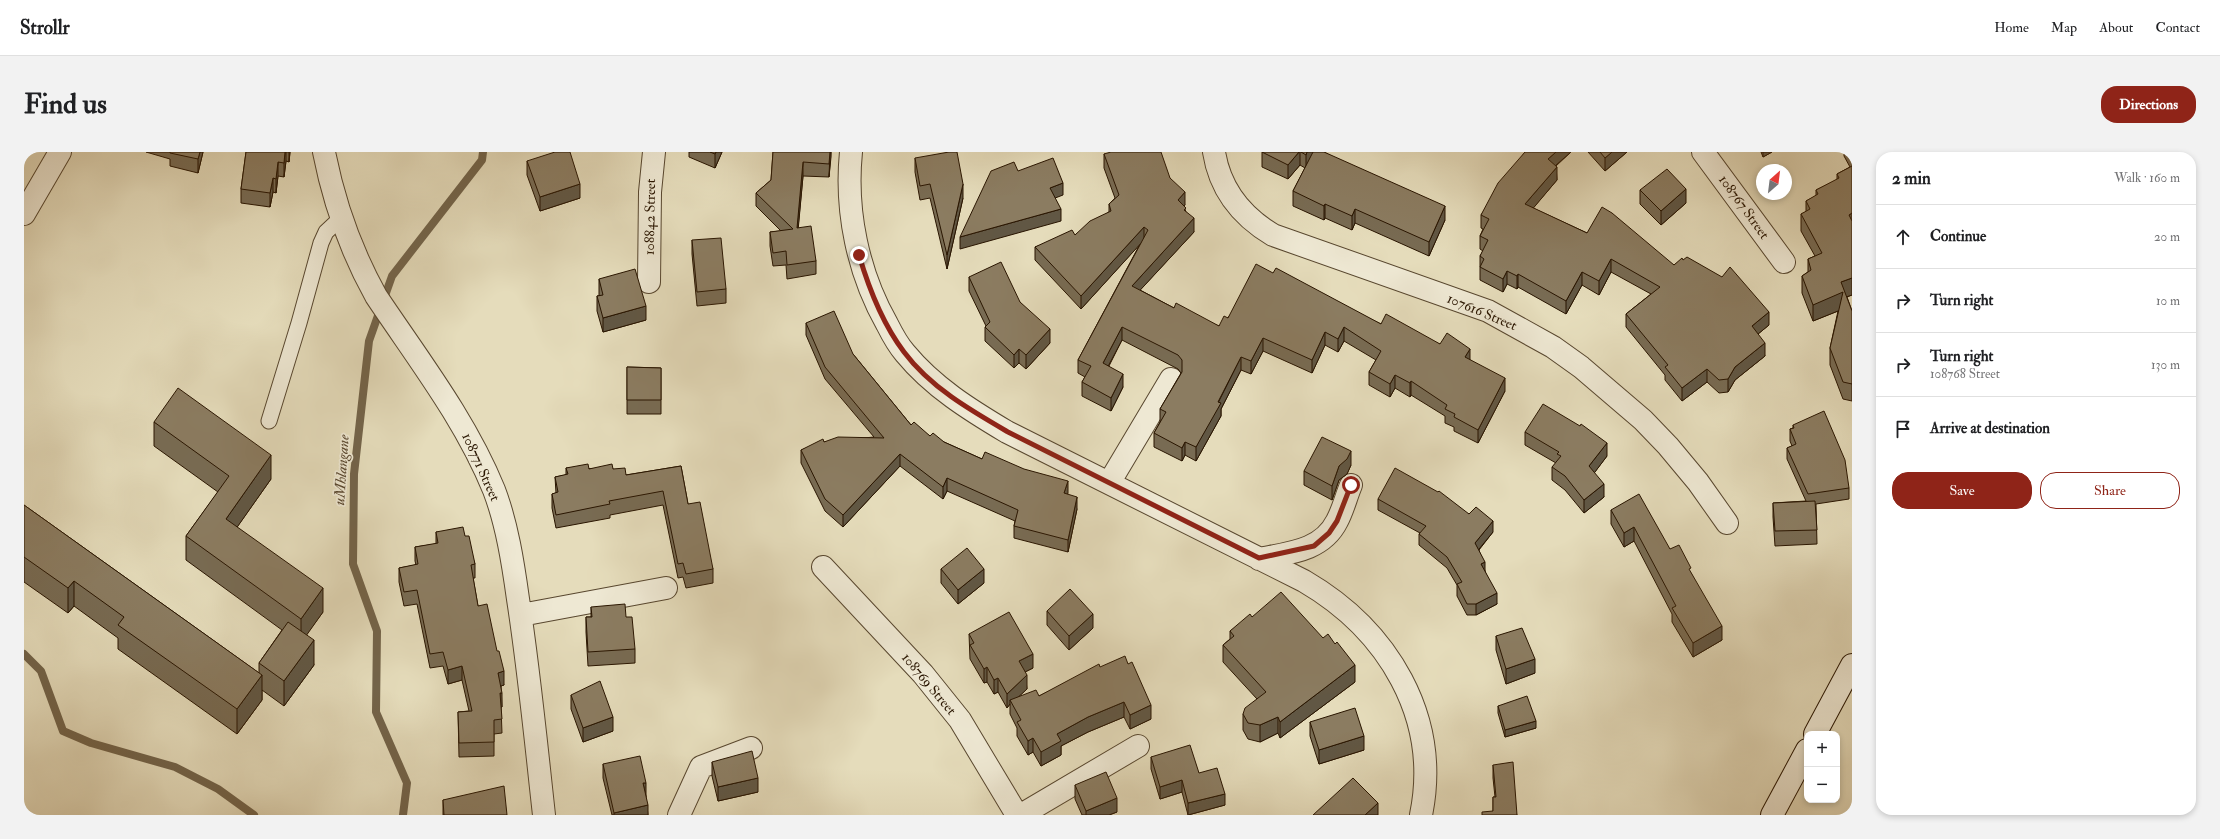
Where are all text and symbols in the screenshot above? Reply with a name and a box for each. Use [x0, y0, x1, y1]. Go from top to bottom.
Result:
text: Strollr [20, 16, 70, 40]
text: Home [1994, 19, 2029, 36]
text: Map [2051, 19, 2077, 36]
text: About [2099, 19, 2133, 36]
text: Contact [2155, 19, 2200, 36]
button: Directions [2101, 86, 2196, 123]
text: Find us [24, 87, 107, 122]
north arrow [1756, 164, 1792, 200]
text: 2 min [1892, 168, 1931, 189]
text: Walk · 160 m [2114, 170, 2180, 186]
street label: 108767 Street [1715, 172, 1773, 243]
street label: 108842 Street [641, 178, 659, 255]
icon: ahead [1892, 226, 1914, 248]
text: Continue [1930, 227, 1986, 246]
text: 20 m [2154, 229, 2180, 245]
route end [850, 246, 868, 264]
street label: 107616 Street [1445, 290, 1520, 334]
icon: right [1892, 290, 1914, 312]
text: Turn right [1930, 291, 1993, 310]
text: 10 m [2156, 293, 2180, 309]
text: Turn right [1930, 347, 1993, 366]
icon: right [1892, 354, 1914, 376]
text: 130 m [2151, 357, 2180, 373]
text: 108768 Street [1930, 366, 2000, 382]
icon: arrive [1892, 418, 1914, 440]
text: Arrive at destination [1930, 419, 2050, 438]
street label: 108771 Street [458, 430, 504, 504]
water label: uMhlangane [330, 433, 354, 506]
button: Save [1892, 472, 2032, 509]
button: Share [2040, 472, 2180, 509]
route start [1342, 476, 1360, 494]
street label: 108769 Street [898, 649, 960, 719]
map controls [1804, 731, 1840, 803]
button: + [1804, 731, 1840, 767]
button: − [1804, 767, 1840, 803]

